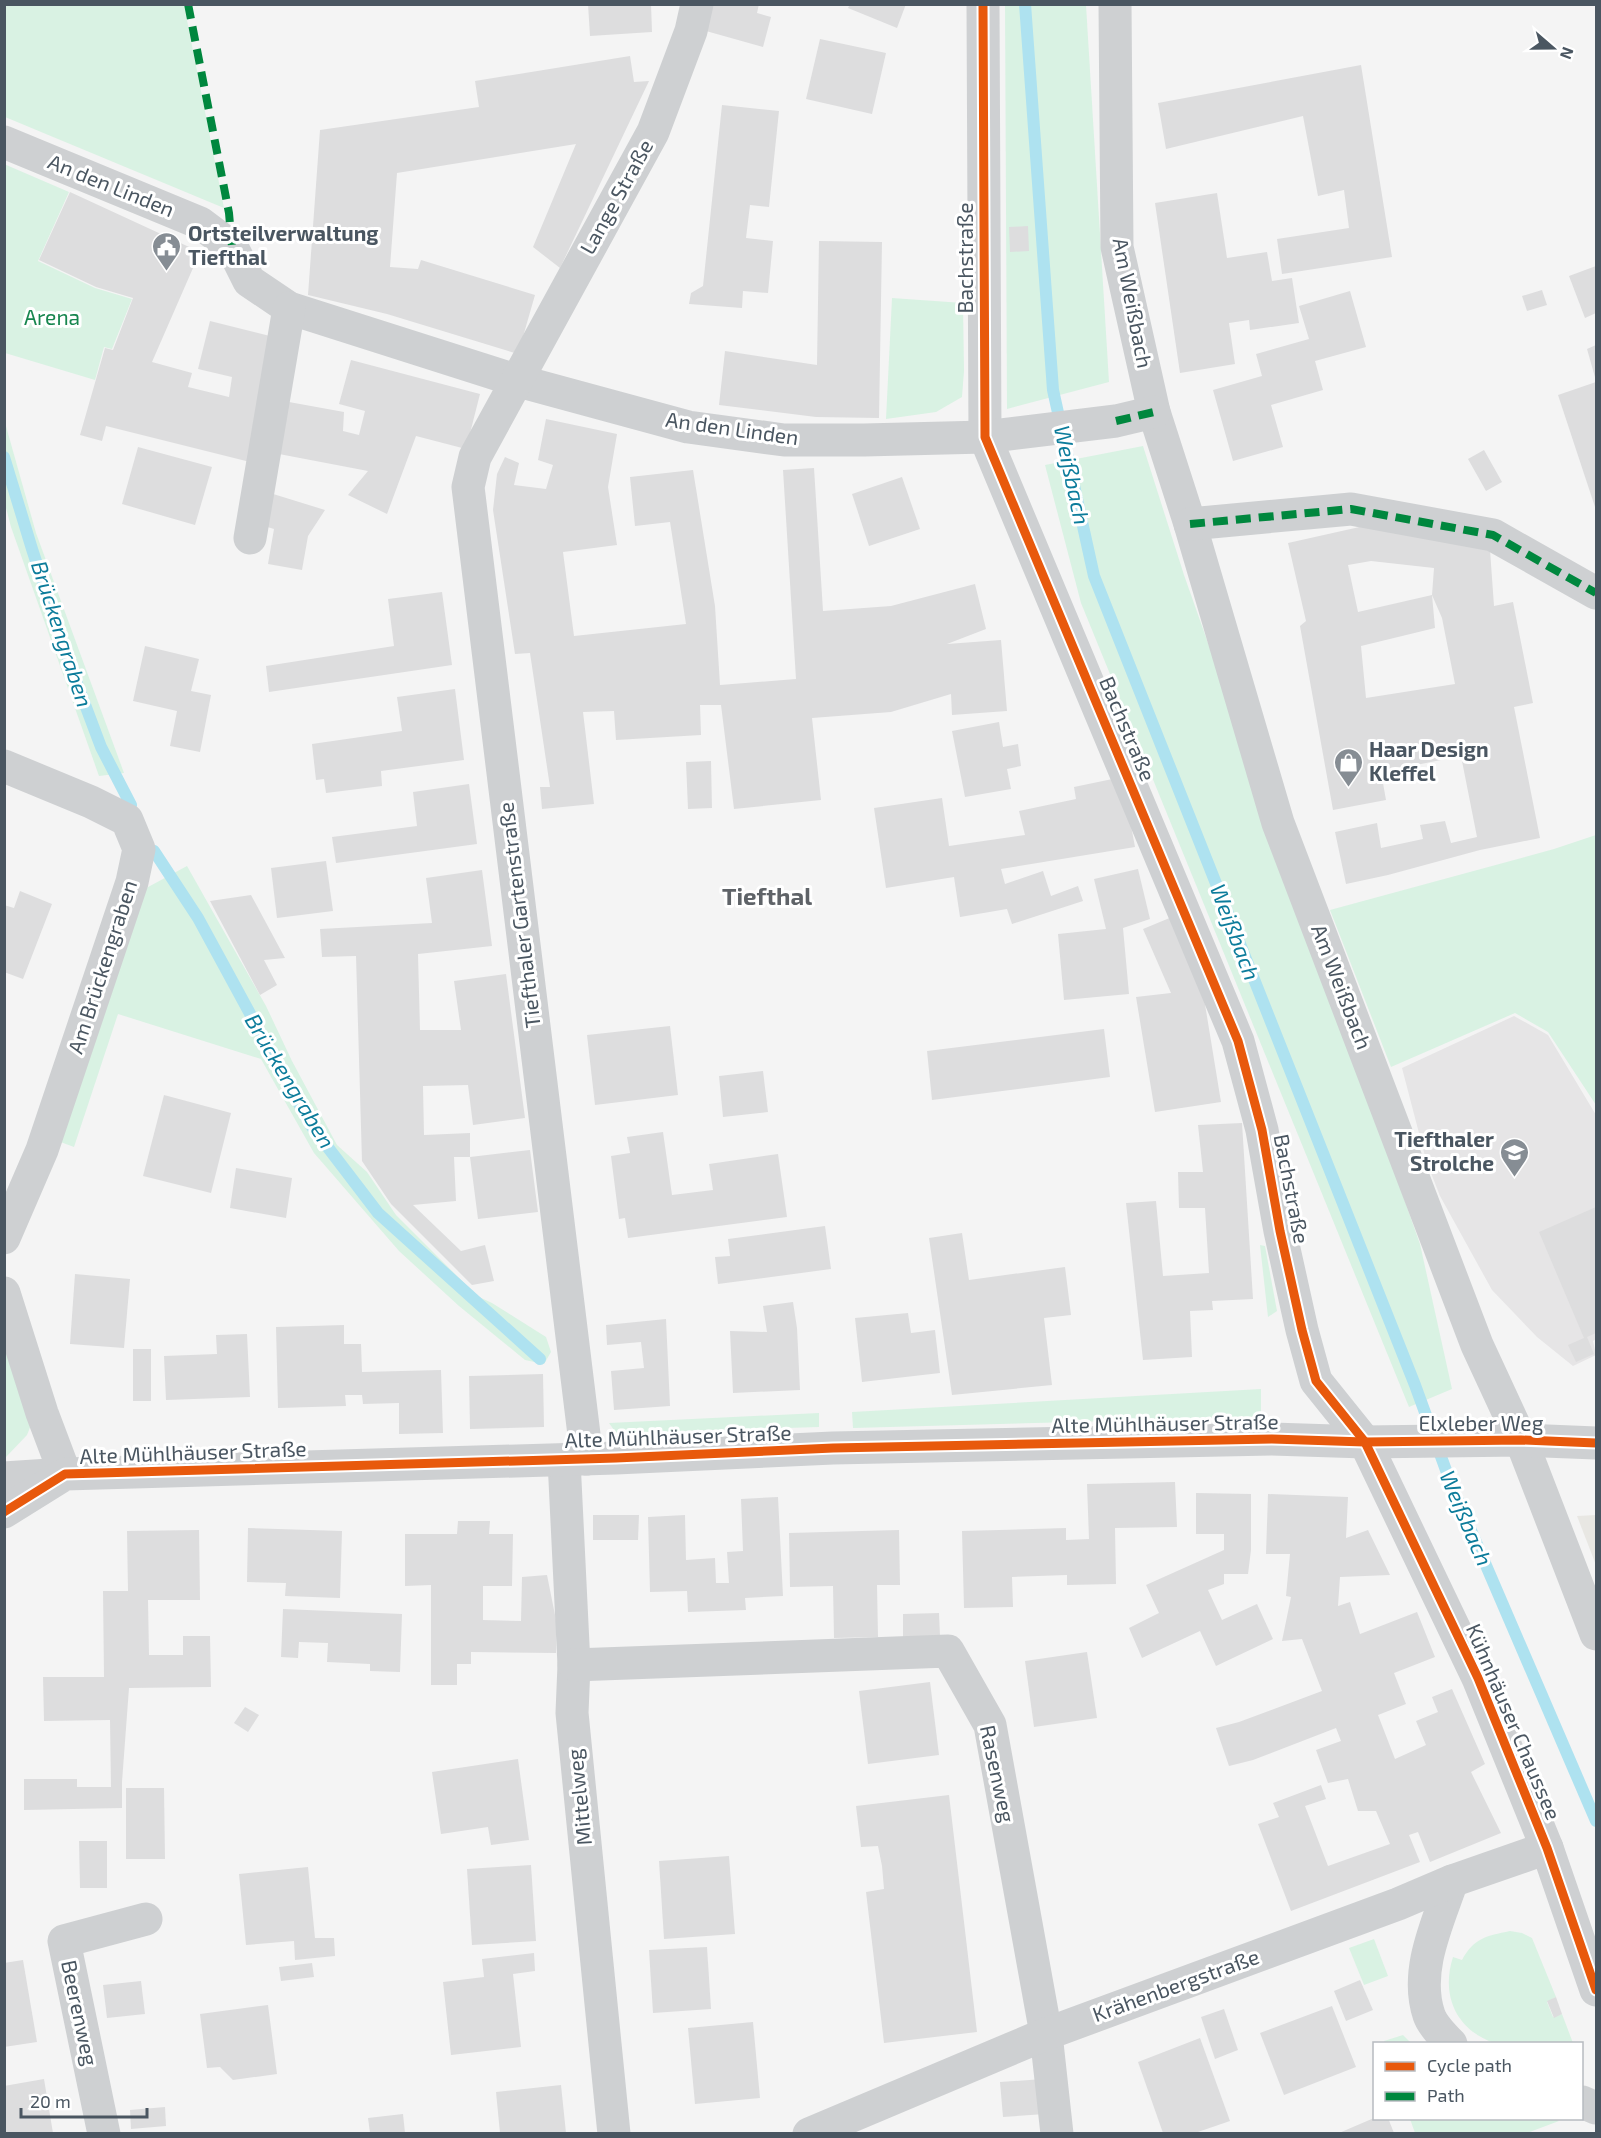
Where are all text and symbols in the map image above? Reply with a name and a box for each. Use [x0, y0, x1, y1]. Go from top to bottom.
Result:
north arrow [1523, 18, 1583, 78]
text: N [1557, 45, 1578, 62]
street label: Lange Straße [574, 135, 657, 258]
street label: An den Linden [45, 148, 178, 221]
street label: Bachstraße [952, 202, 977, 314]
place label: Ortsteilverwaltung Tiefthal [188, 220, 379, 269]
public building icon: Ortsteilverwaltung Tiefthal [151, 230, 183, 272]
street label: Am Weißbach [1109, 236, 1158, 370]
park label: Arena [24, 304, 80, 329]
street label: An den Linden [664, 406, 800, 449]
water label: Weißbach [1050, 423, 1096, 527]
water label: Brückengraben [27, 557, 99, 710]
street label: Bachstraße [1095, 672, 1162, 784]
place label: Haar Design Kleffel [1369, 736, 1489, 785]
shop icon: Haar Design Kleffel [1332, 746, 1364, 788]
street label: Tiefthaler Gartenstraße [492, 801, 545, 1029]
street label: Am Brückengraben [62, 877, 141, 1056]
water label: Weißbach [1206, 880, 1266, 983]
district label: Tiefthal [722, 881, 812, 910]
street label: Am Weißbach [1307, 920, 1378, 1053]
water label: Brückengraben [241, 1009, 341, 1152]
place label: Tiefthaler Strolche [1394, 1126, 1494, 1175]
street label: Bachstraße [1270, 1132, 1315, 1246]
school or university icon: Tiefthaler Strolche [1499, 1136, 1531, 1178]
street label: Alte Mühlhäuser Straße [1051, 1408, 1279, 1437]
street label: Elxleber Weg [1419, 1410, 1544, 1435]
street label: Alte Mühlhäuser Straße [564, 1419, 792, 1452]
street label: Alte Mühlhäuser Straße [79, 1435, 307, 1468]
water label: Weißbach [1435, 1466, 1499, 1569]
street label: Kühnhäuser Chaussee [1462, 1620, 1567, 1823]
street label: Rasenweg [976, 1723, 1021, 1825]
street label: Mittelweg [561, 1747, 596, 1847]
street label: Krähenbergstraße [1089, 1943, 1262, 2026]
street label: Beerenweg [57, 1958, 104, 2068]
legend [1373, 2042, 1583, 2120]
text: Cycle path [1427, 2054, 1512, 2076]
scale bar [21, 2081, 147, 2119]
text: Path [1427, 2084, 1465, 2106]
text: 20 m [30, 2090, 71, 2112]

